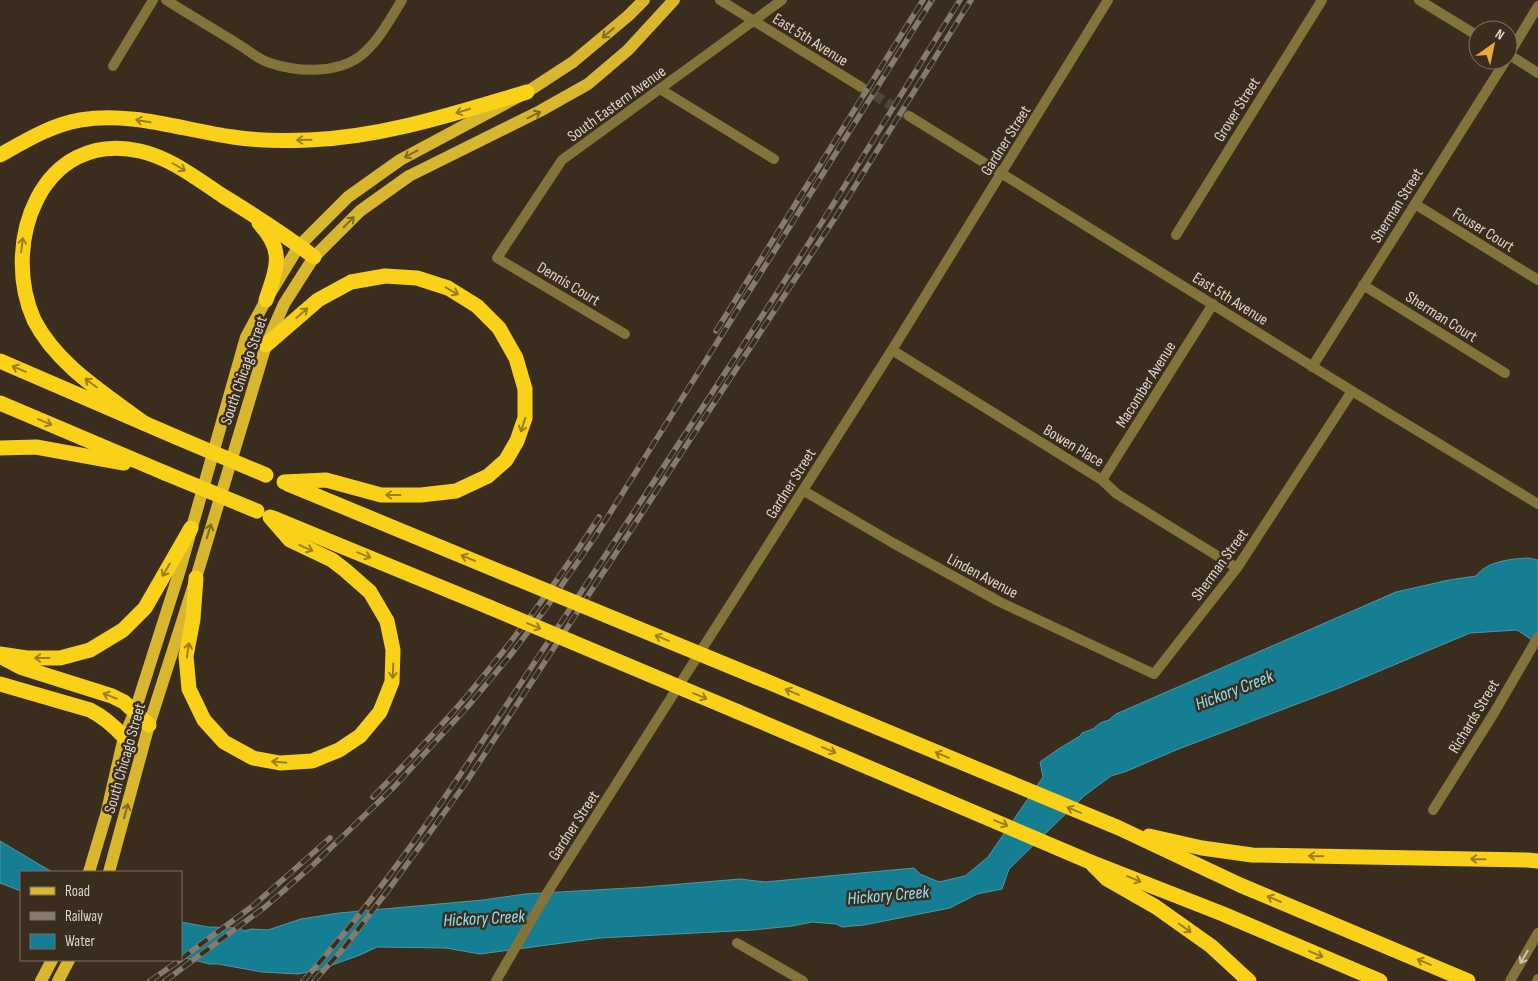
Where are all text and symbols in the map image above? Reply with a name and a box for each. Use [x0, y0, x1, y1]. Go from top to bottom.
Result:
street label: East 5th Avenue [769, 10, 851, 71]
north arrow [1468, 20, 1518, 70]
text: N [1492, 25, 1508, 44]
one-way arrow [602, 27, 615, 38]
street label: South Eastern Avenue [564, 62, 670, 146]
street label: Grover Street [1210, 74, 1265, 145]
street label: Gardner Street [977, 102, 1035, 179]
one-way arrow [456, 107, 472, 117]
one-way arrow [526, 109, 541, 119]
one-way arrow [136, 115, 152, 125]
one-way arrow [296, 136, 312, 145]
one-way arrow [404, 150, 418, 160]
one-way arrow [171, 163, 185, 173]
street label: Sherman Street [1367, 165, 1428, 247]
street label: Fouser Court [1449, 204, 1518, 257]
one-way arrow [343, 216, 355, 228]
one-way arrow [17, 237, 27, 253]
street label: Dennis Court [533, 258, 603, 310]
street label: East 5th Avenue [1189, 269, 1271, 330]
one-way arrow [445, 287, 459, 297]
street label: Sherman Court [1402, 288, 1481, 347]
one-way arrow [296, 307, 309, 319]
street label: South Chicago Street [217, 314, 272, 427]
street label: Macomber Avenue [1112, 338, 1180, 431]
one-way arrow [12, 363, 27, 373]
one-way arrow [84, 378, 98, 388]
one-way arrow [517, 416, 527, 432]
one-way arrow [37, 418, 52, 428]
street label: Bowen Place [1040, 421, 1107, 472]
street label: Gardner Street [762, 445, 820, 522]
one-way arrow [385, 490, 401, 500]
one-way arrow [205, 524, 215, 540]
street label: Sherman Street [1188, 525, 1253, 605]
one-way arrow [298, 543, 313, 553]
street label: Linden Avenue [944, 550, 1021, 603]
one-way arrow [356, 551, 371, 561]
one-way arrow [461, 553, 476, 563]
one-way arrow [161, 562, 171, 577]
one-way arrow [526, 622, 541, 631]
one-way arrow [655, 633, 670, 643]
one-way arrow [183, 643, 193, 659]
one-way arrow [34, 653, 50, 663]
one-way arrow [388, 662, 398, 679]
water label: Hickory Creek [1192, 666, 1277, 715]
street label: Richards Street [1445, 676, 1504, 757]
one-way arrow [785, 687, 800, 696]
one-way arrow [103, 691, 118, 700]
one-way arrow [692, 691, 707, 701]
street label: South Chicago Street [101, 701, 150, 816]
one-way arrow [822, 747, 837, 756]
one-way arrow [935, 750, 950, 759]
one-way arrow [271, 757, 287, 767]
street label: Gardner Street [545, 787, 604, 864]
one-way arrow [122, 804, 131, 820]
one-way arrow [1066, 804, 1081, 813]
one-way arrow [993, 819, 1008, 829]
one-way arrow [1308, 851, 1324, 861]
one-way arrow [1471, 854, 1487, 864]
legend [20, 871, 182, 961]
one-way arrow [1126, 875, 1141, 884]
water label: Hickory Creek [846, 881, 931, 910]
text: Road [65, 882, 90, 901]
one-way arrow [1267, 894, 1282, 904]
water label: Hickory Creek [443, 906, 527, 931]
text: Railway [65, 907, 103, 926]
one-way arrow [1178, 923, 1192, 933]
text: Water [65, 932, 96, 951]
one-way arrow [1308, 949, 1323, 959]
one-way arrow [1519, 949, 1529, 964]
one-way arrow [1416, 957, 1431, 966]

